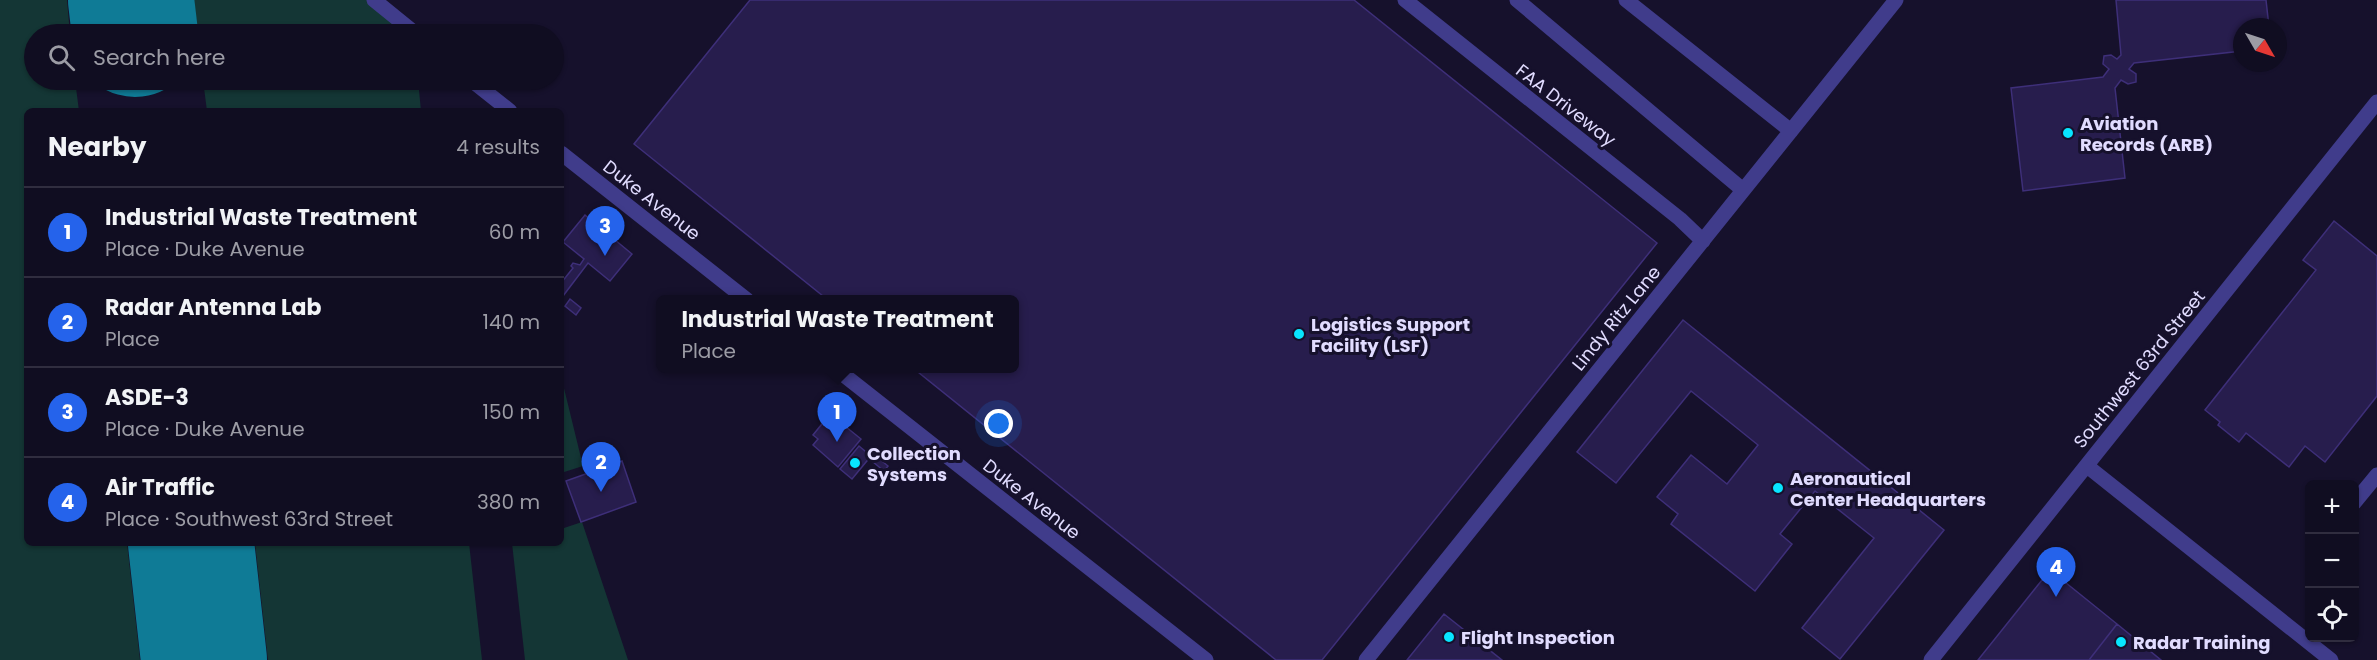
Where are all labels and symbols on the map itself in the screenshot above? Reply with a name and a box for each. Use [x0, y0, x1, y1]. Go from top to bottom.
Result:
north arrow [2233, 18, 2287, 72]
street label: FAA Driveway [1511, 58, 1621, 152]
place label: Aviation Records (ARB) [2080, 111, 2213, 157]
marker: Aviation Records (ARB) [2061, 126, 2075, 140]
street label: Duke Avenue [598, 154, 706, 246]
pin: 3 [586, 206, 624, 256]
street label: Lindy Ritz Lane [1566, 260, 1666, 376]
street label: Southwest 63rd Street [2067, 285, 2211, 453]
place label: Logistics Support Facility (LSF) [1311, 312, 1470, 358]
marker: Logistics Support Facility (LSF) [1292, 327, 1306, 341]
pin: 1 [818, 392, 856, 442]
your location [984, 409, 1013, 438]
place label: Collection Systems [867, 441, 961, 487]
pin: 2 [582, 442, 620, 492]
street label: Duke Avenue [978, 453, 1086, 545]
marker: Collection Systems [848, 456, 862, 470]
place label: Aeronautical Center Headquarters [1790, 466, 1986, 512]
marker: Aeronautical Center Headquarters [1771, 481, 1785, 495]
pin: 4 [2036, 548, 2076, 597]
place label: Flight Inspection [1461, 625, 1615, 650]
marker: Flight Inspection [1442, 630, 1456, 644]
place label: Radar Training [2133, 630, 2271, 655]
marker: Radar Training [2114, 635, 2128, 649]

